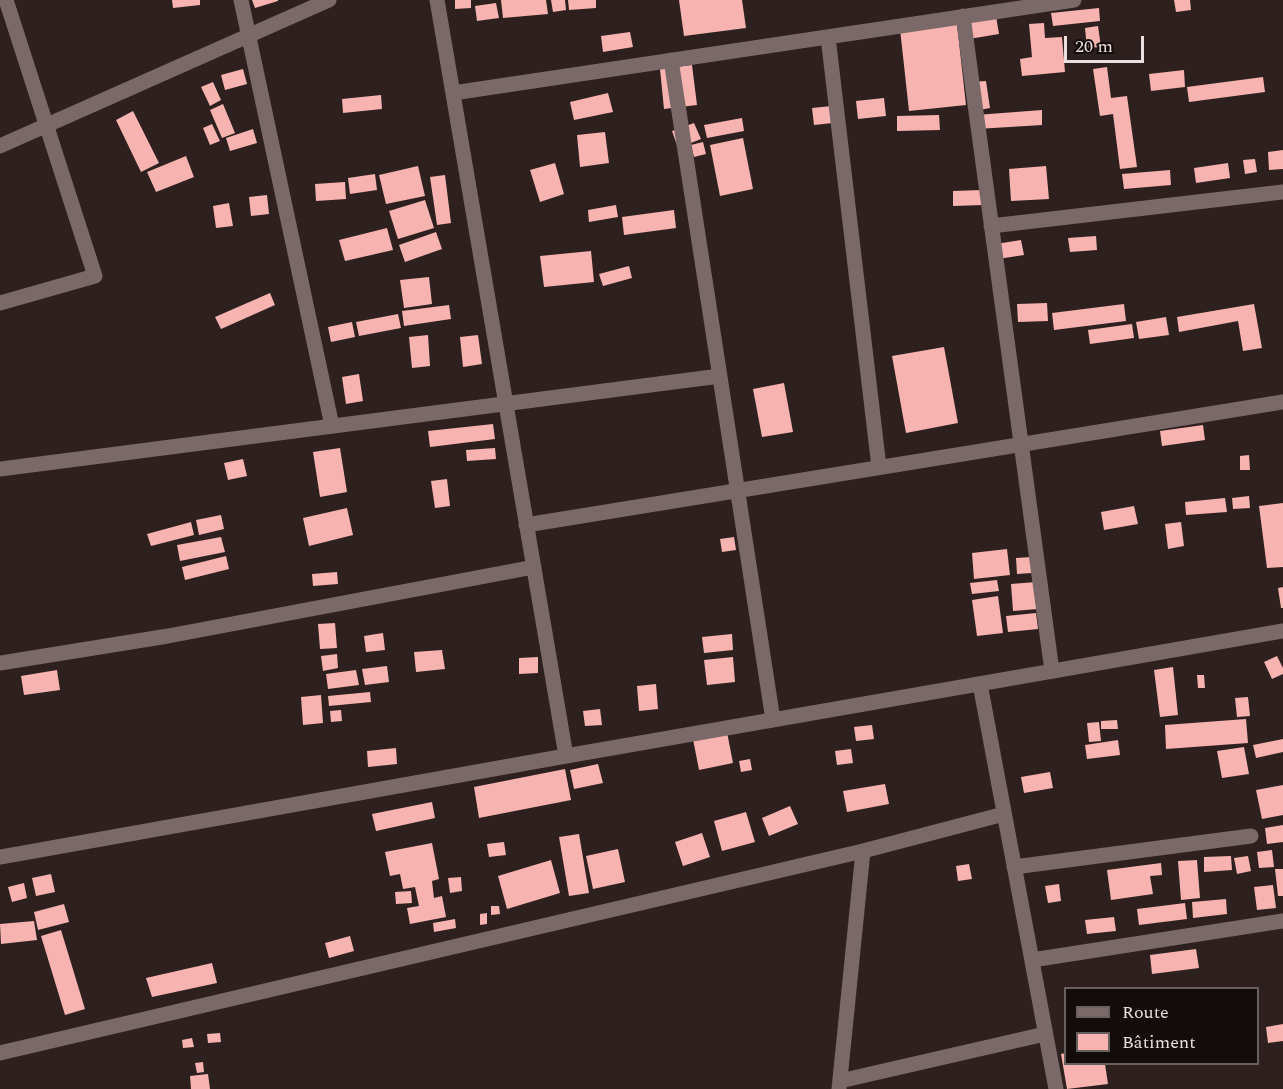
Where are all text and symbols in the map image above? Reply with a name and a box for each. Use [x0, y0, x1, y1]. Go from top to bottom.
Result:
scale bar [1067, 24, 1146, 62]
text: 20 m [1075, 33, 1113, 60]
legend [1064, 987, 1259, 1065]
text: Route [1122, 999, 1169, 1026]
text: Bâtiment [1122, 1029, 1196, 1056]

